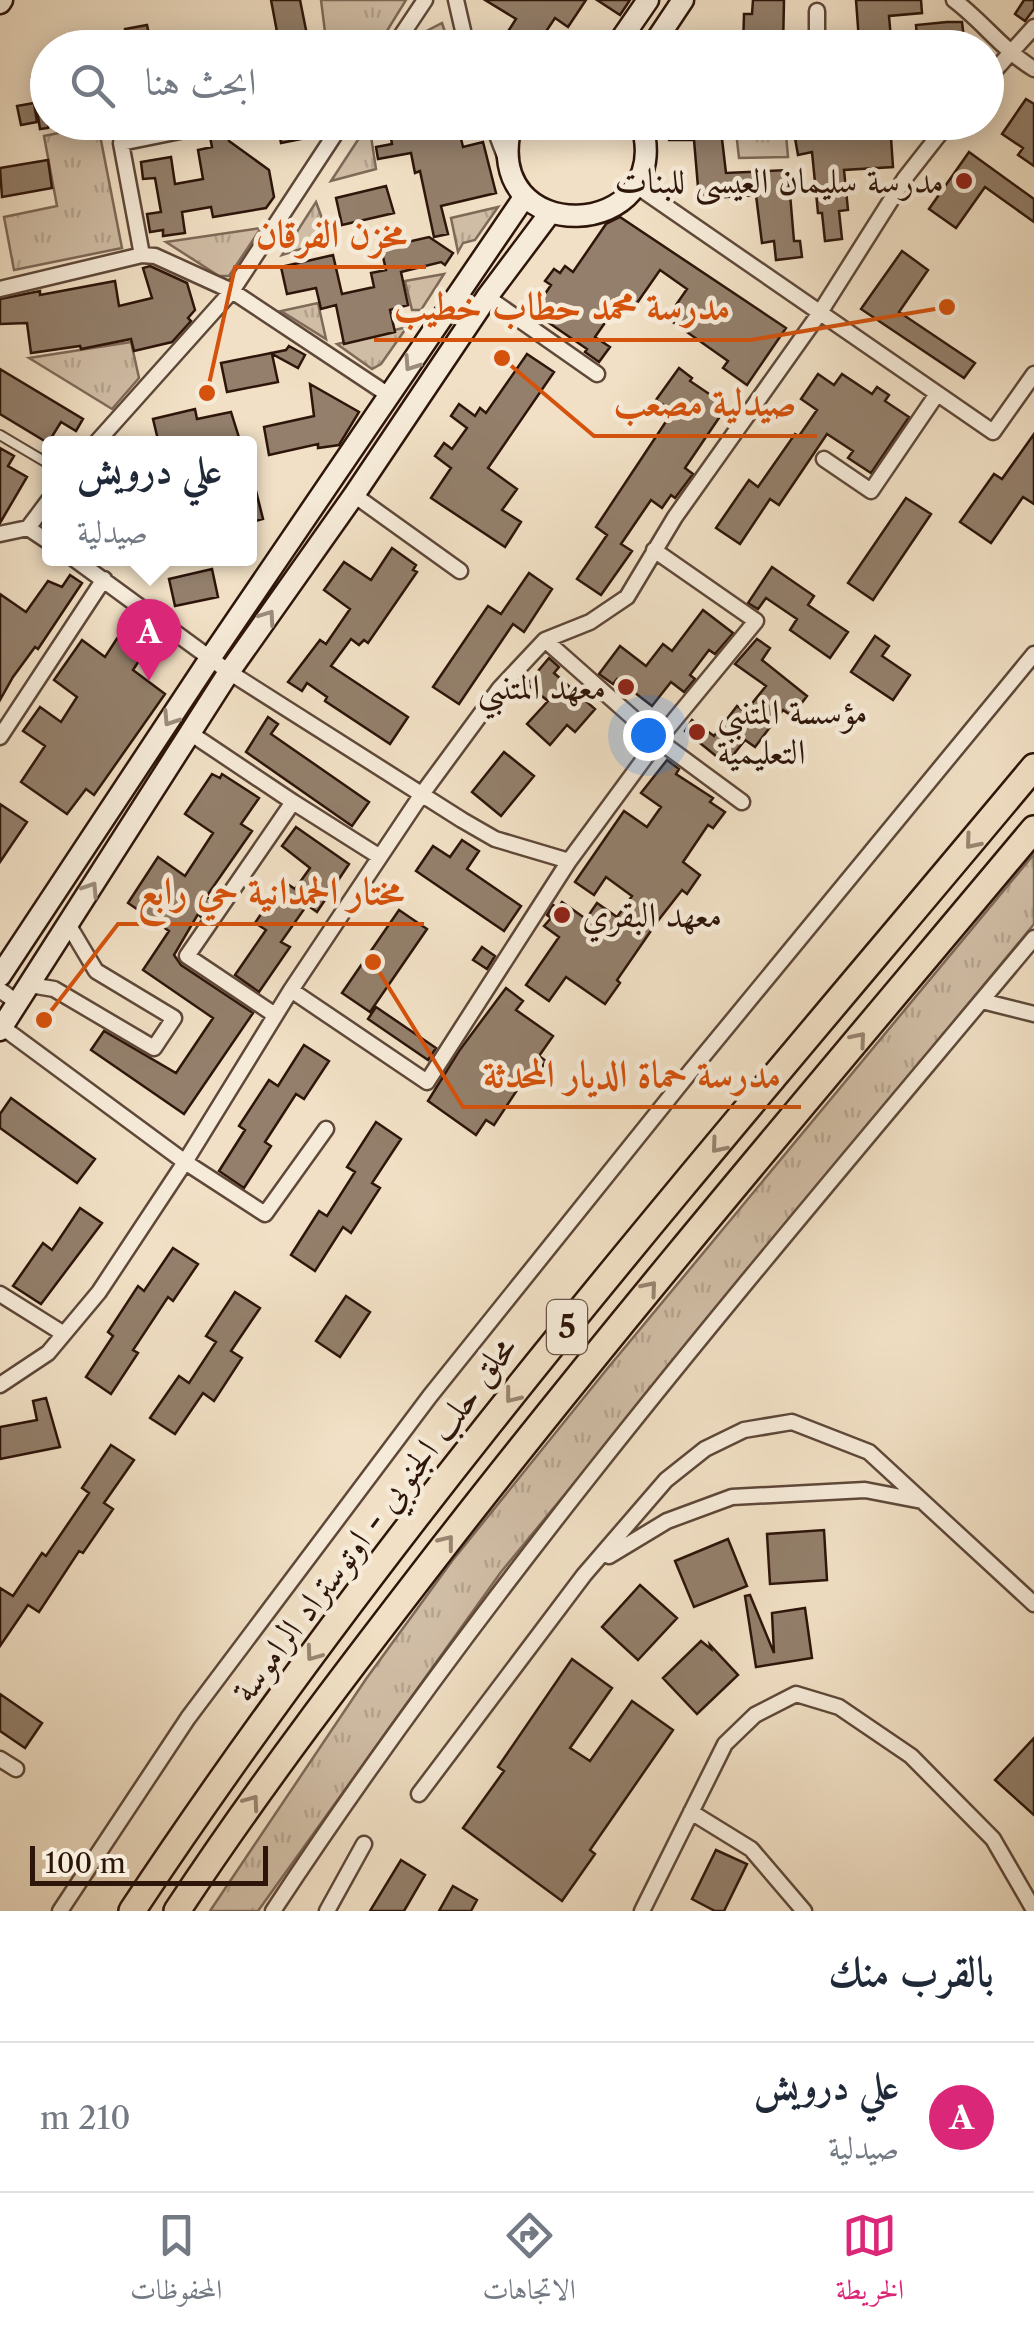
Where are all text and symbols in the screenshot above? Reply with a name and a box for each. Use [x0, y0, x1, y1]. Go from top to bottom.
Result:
search box [30, 30, 1004, 140]
icon: search [65, 58, 120, 113]
text: ابحث هنا [145, 58, 256, 105]
place label: مدرسة سليمان العيسى للبنات [615, 159, 944, 206]
marker: مدرسة سليمان العيسى للبنات [953, 170, 975, 192]
callout: مخزن الفرقان [235, 199, 426, 267]
text: مخزن الفرقان [255, 210, 408, 259]
callout: مدرسة محمد حطاب خطيب [374, 272, 751, 340]
text: مدرسة محمد حطاب خطيب [394, 282, 730, 331]
one-way arrow [405, 353, 424, 371]
callout: صيدلية مصعب [594, 368, 817, 436]
text: صيدلية مصعب [613, 378, 797, 427]
popup [42, 436, 257, 566]
text: علي درويش [77, 446, 222, 493]
text: صيدلية [77, 512, 148, 551]
pin: A [116, 598, 182, 681]
one-way arrow [256, 610, 274, 628]
place label: معهد المتنبي [478, 665, 606, 720]
marker: معهد المتنبي [615, 676, 637, 698]
place label: مؤسسة المتنبي التعليمية [717, 690, 868, 773]
one-way arrow [163, 709, 182, 727]
your location [623, 710, 674, 761]
marker: مؤسسة المتنبي التعليمية [686, 721, 708, 743]
one-way arrow [965, 831, 983, 849]
callout: مختار الحمدانية حي رابع [118, 856, 424, 924]
text: مختار الحمدانية حي رابع [138, 867, 405, 927]
one-way arrow [78, 882, 97, 900]
place label: معهد البقري [582, 893, 722, 943]
marker: معهد البقري [551, 904, 573, 926]
one-way arrow [847, 1032, 865, 1050]
callout: مدرسة حماة الديار المحدثة [463, 1039, 801, 1107]
text: مدرسة حماة الديار المحدثة [483, 1050, 781, 1098]
one-way arrow [712, 1134, 730, 1152]
one-way arrow [638, 1281, 656, 1299]
road number: 5 [547, 1300, 587, 1354]
street label: محلق حلب الجنوبي - اوتوستراد الراموسة [222, 1327, 532, 1715]
one-way arrow [506, 1385, 524, 1403]
one-way arrow [436, 1535, 453, 1553]
one-way arrow [308, 1643, 325, 1661]
one-way arrow [240, 1795, 258, 1813]
scale bar [30, 1841, 268, 1886]
text: 100 m [45, 1846, 126, 1880]
text: بالقرب منك [828, 1945, 994, 1997]
text: علي درويش [754, 2062, 899, 2109]
text: 210 m [40, 2098, 130, 2137]
text: A [949, 2098, 974, 2137]
text: صيدلية [828, 2128, 899, 2167]
tab: المحفوظات [130, 2208, 222, 2317]
tab: الاتجاهات [482, 2208, 576, 2317]
tab: الخريطة [836, 2208, 904, 2317]

